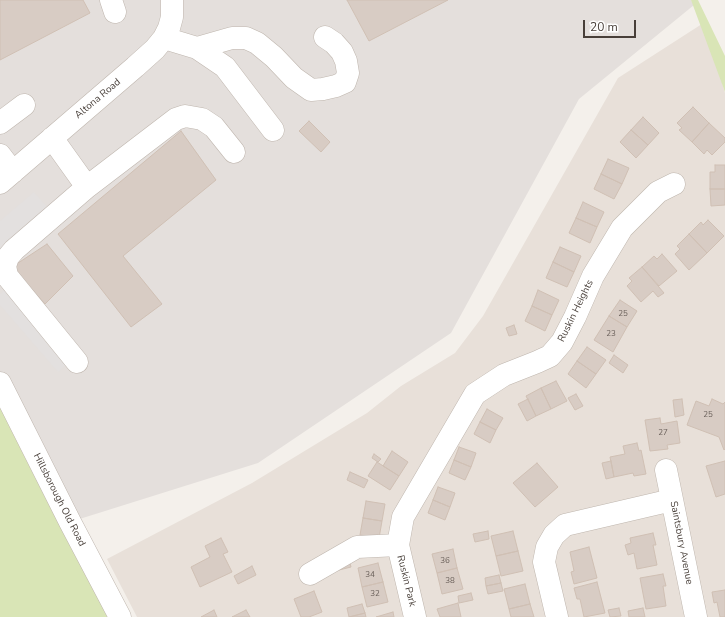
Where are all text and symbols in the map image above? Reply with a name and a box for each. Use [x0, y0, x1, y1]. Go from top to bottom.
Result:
scale bar [585, 12, 638, 38]
text: 20 m [590, 19, 618, 35]
street label: Altona Road [73, 76, 123, 122]
street label: Ruskin Heights [556, 278, 596, 344]
house number: 25 [618, 309, 628, 319]
house number: 23 [606, 329, 616, 339]
house number: 25 [703, 410, 713, 420]
house number: 27 [658, 428, 668, 438]
street label: Hillsborough Old Road [30, 451, 88, 549]
street label: Saintsbury Avenue [667, 500, 695, 586]
street label: Ruskin Park [394, 554, 418, 608]
house number: 36 [440, 556, 450, 566]
house number: 34 [365, 570, 375, 580]
house number: 38 [445, 576, 455, 586]
house number: 32 [370, 589, 380, 599]

